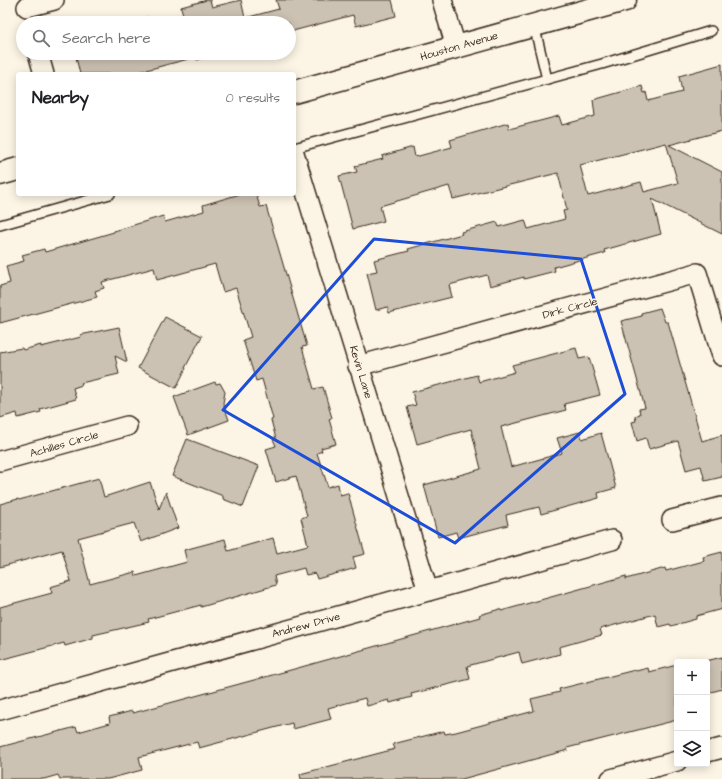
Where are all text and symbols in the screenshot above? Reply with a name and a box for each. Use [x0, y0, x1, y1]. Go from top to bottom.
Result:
search box [16, 16, 296, 60]
icon: search [30, 27, 52, 49]
text: Search here [62, 28, 151, 49]
street label: Houston Avenue [418, 28, 500, 64]
text: Nearby [32, 86, 89, 110]
text: 0 results [225, 89, 280, 107]
street label: Dirk Circle [541, 293, 599, 323]
street label: Kevin Lane [346, 344, 376, 400]
street label: Achilles Circle [28, 427, 100, 461]
street label: Andrew Drive [270, 609, 342, 641]
map controls [674, 659, 710, 767]
button: + [674, 659, 710, 695]
button: − [674, 695, 710, 731]
button: layers [674, 731, 710, 767]

